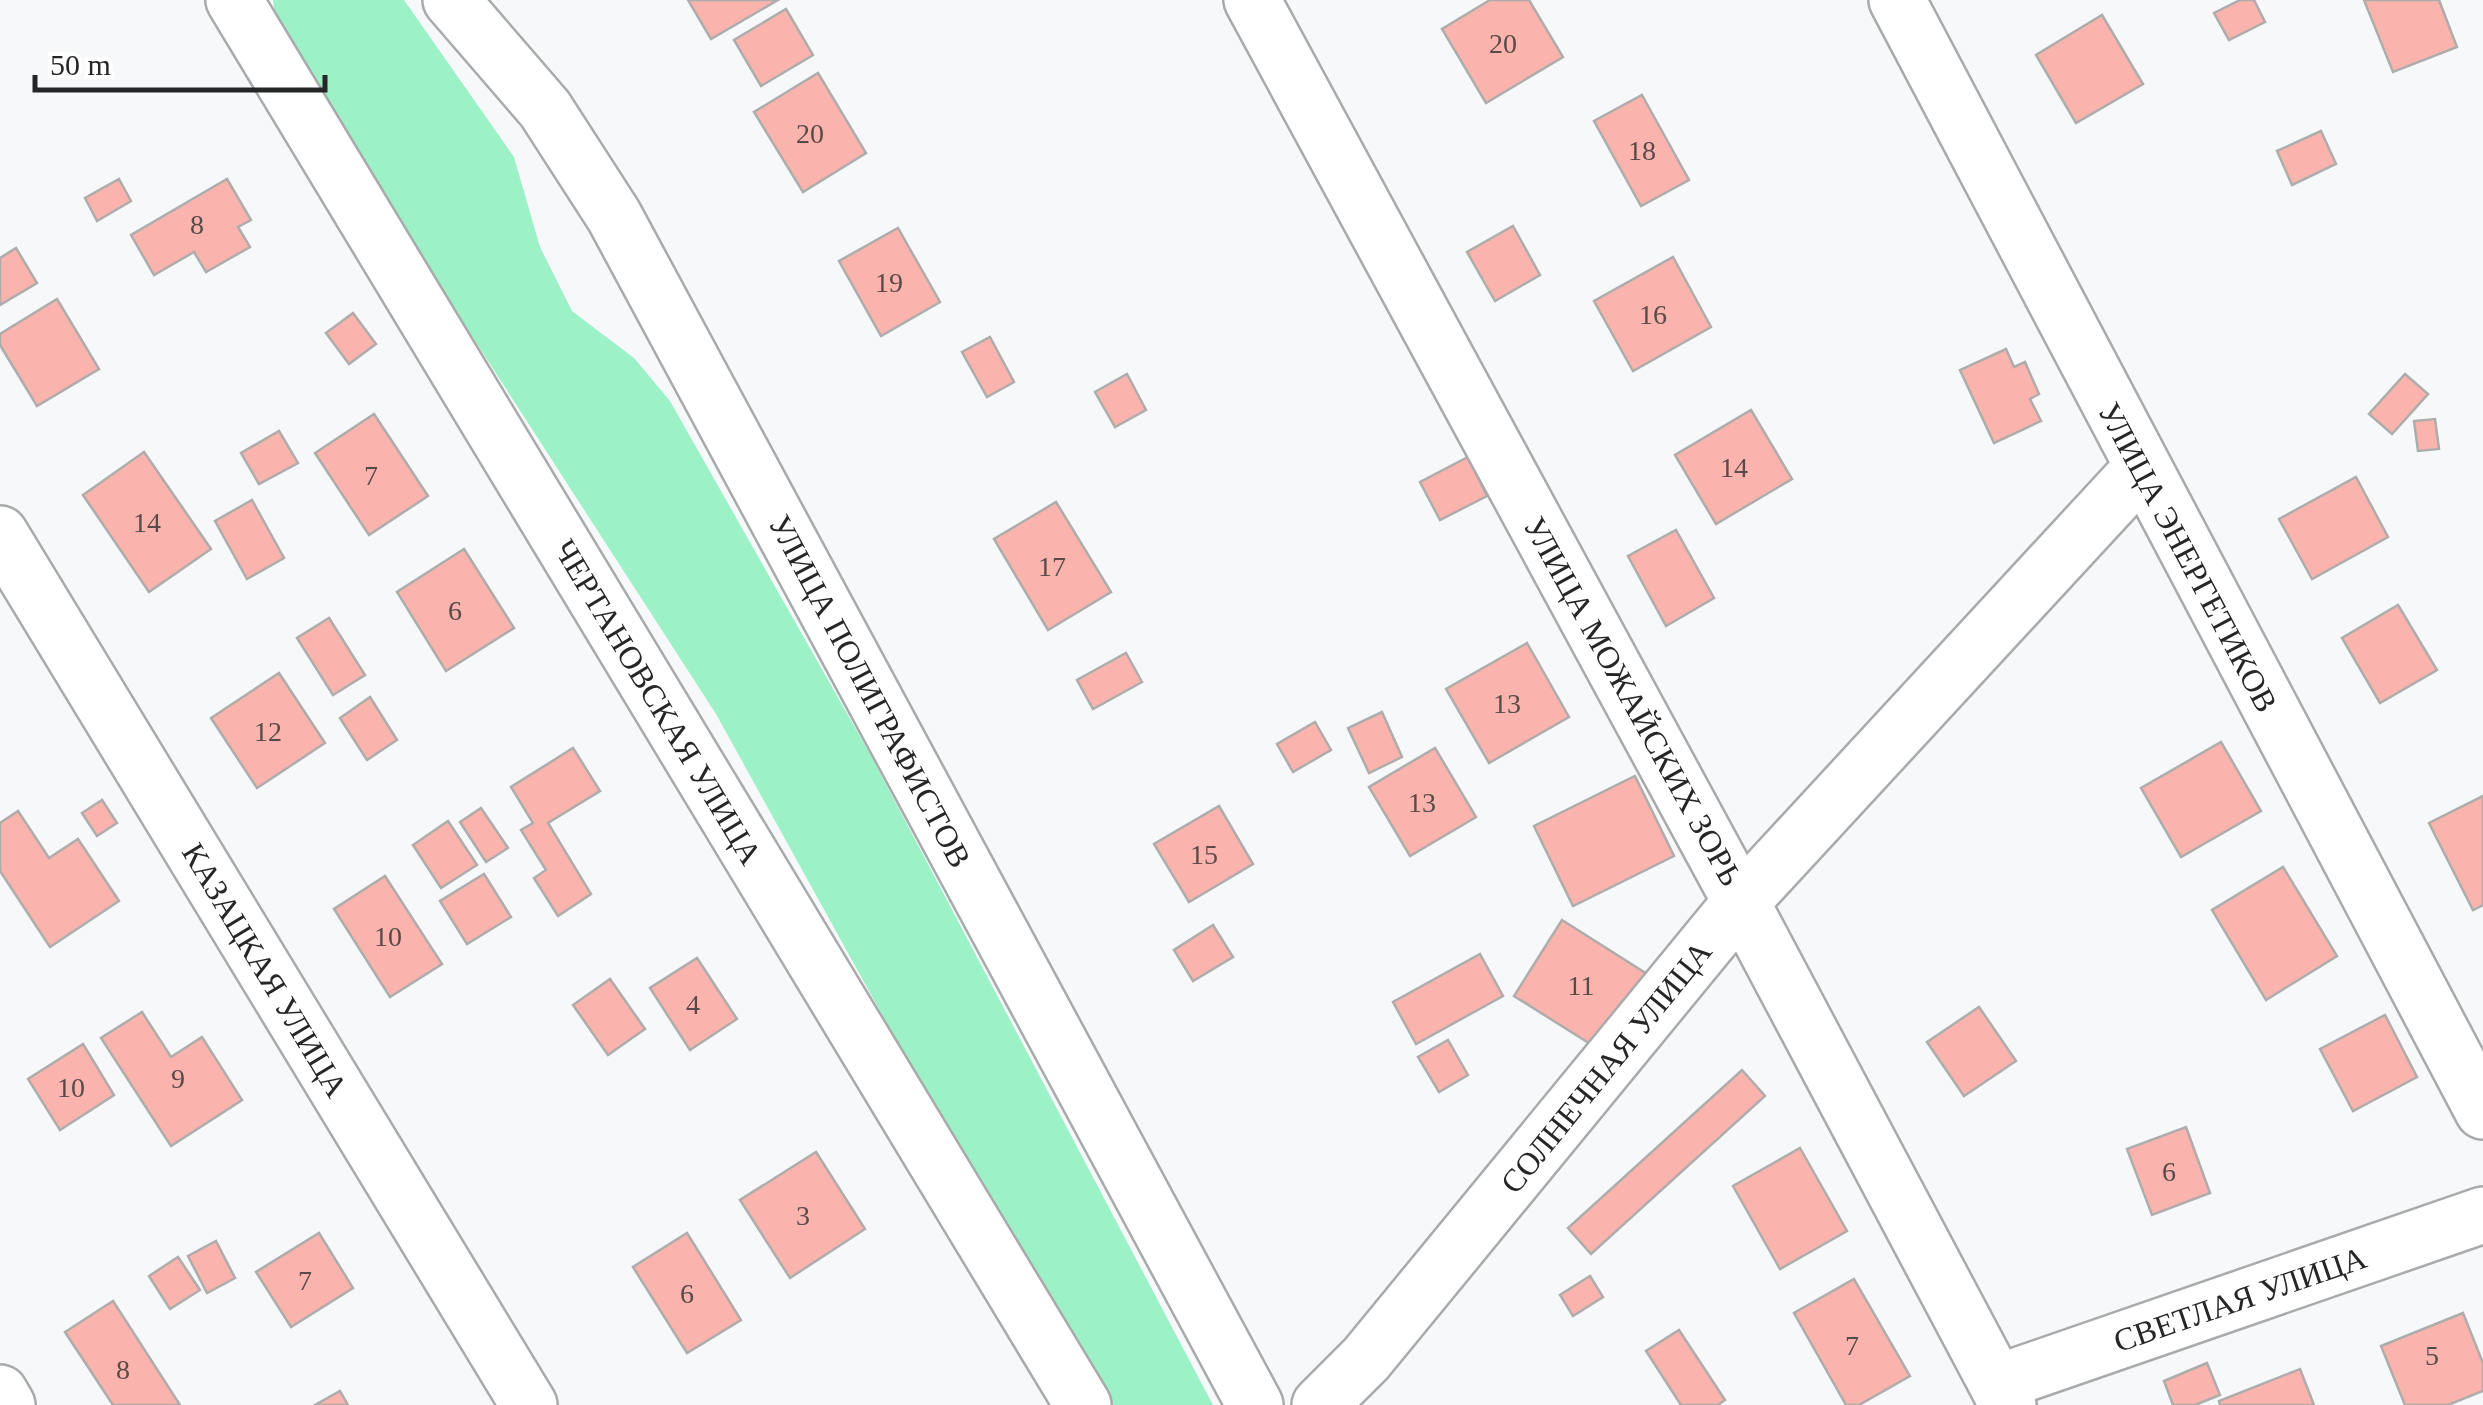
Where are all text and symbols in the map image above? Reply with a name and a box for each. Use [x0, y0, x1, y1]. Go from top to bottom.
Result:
house number: 20 [1489, 28, 1517, 59]
scale bar [35, 30, 325, 92]
text: 50 m [50, 48, 111, 81]
house number: 20 [796, 118, 824, 149]
house number: 18 [1628, 135, 1656, 166]
house number: 8 [190, 209, 204, 240]
house number: 19 [875, 267, 903, 298]
house number: 16 [1639, 299, 1667, 330]
street label: УЛИЦА ЭНЕРГЕТИКОВ [2091, 396, 2285, 718]
house number: 14 [1720, 452, 1748, 483]
house number: 7 [364, 460, 378, 491]
house number: 14 [133, 507, 161, 538]
street label: УЛИЦА ПОЛИГРАФИСТОВ [762, 509, 978, 873]
street label: УЛИЦА МОЖАЙСКИХ ЗОРЬ [1516, 510, 1750, 892]
street label: ЧЕРТАНОВСКАЯ УЛИЦА [547, 533, 769, 871]
house number: 17 [1038, 551, 1066, 582]
house number: 6 [448, 595, 462, 626]
house number: 13 [1493, 688, 1521, 719]
house number: 12 [254, 716, 282, 747]
house number: 13 [1408, 787, 1436, 818]
street label: КАЗАЦКАЯ УЛИЦА [175, 837, 355, 1103]
house number: 15 [1190, 839, 1218, 870]
house number: 10 [374, 921, 402, 952]
street label: СОЛНЕЧНАЯ УЛИЦА [1493, 934, 1719, 1200]
house number: 11 [1568, 970, 1594, 1001]
house number: 4 [686, 989, 700, 1020]
house number: 9 [171, 1063, 185, 1094]
house number: 10 [57, 1072, 85, 1103]
house number: 6 [2162, 1156, 2176, 1187]
house number: 3 [796, 1200, 810, 1231]
street label: СВЕТЛАЯ УЛИЦА [2109, 1239, 2371, 1359]
house number: 7 [298, 1265, 312, 1296]
house number: 6 [680, 1278, 694, 1309]
house number: 7 [1845, 1330, 1859, 1361]
house number: 5 [2425, 1340, 2439, 1371]
house number: 8 [116, 1354, 130, 1385]

